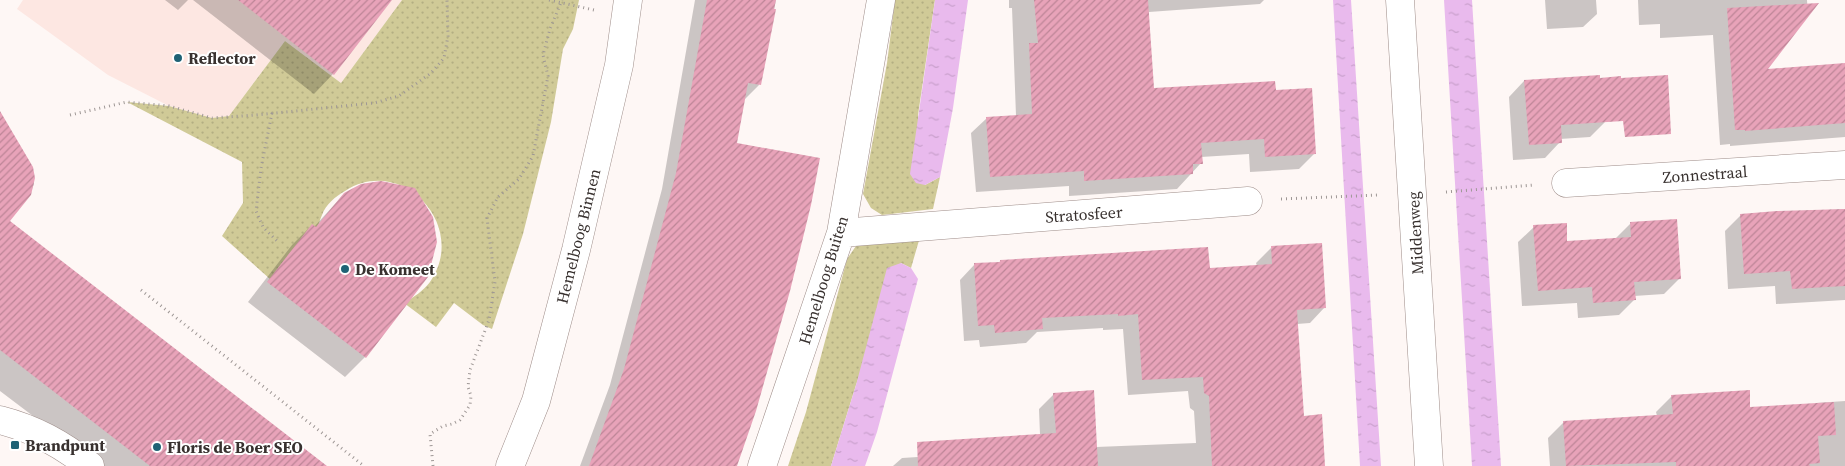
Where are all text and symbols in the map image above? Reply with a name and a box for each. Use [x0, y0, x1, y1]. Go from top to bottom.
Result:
place label: Reflector [188, 47, 256, 69]
marker: Reflector [172, 52, 184, 64]
street label: Zonnestraal [1662, 160, 1748, 188]
street label: Hemelboog Binnen [551, 166, 606, 306]
street label: Middenweg [1402, 191, 1428, 275]
street label: Stratosfeer [1045, 200, 1124, 228]
street label: Hemelboog Buiten [793, 213, 853, 347]
place label: De Komeet [355, 258, 435, 280]
marker: De Komeet [339, 263, 351, 275]
place label: Brandpunt [25, 434, 105, 456]
place label: Floris de Boer SEO [167, 436, 303, 458]
marker: Brandpunt [9, 439, 21, 451]
marker: Floris de Boer SEO [151, 441, 163, 453]

